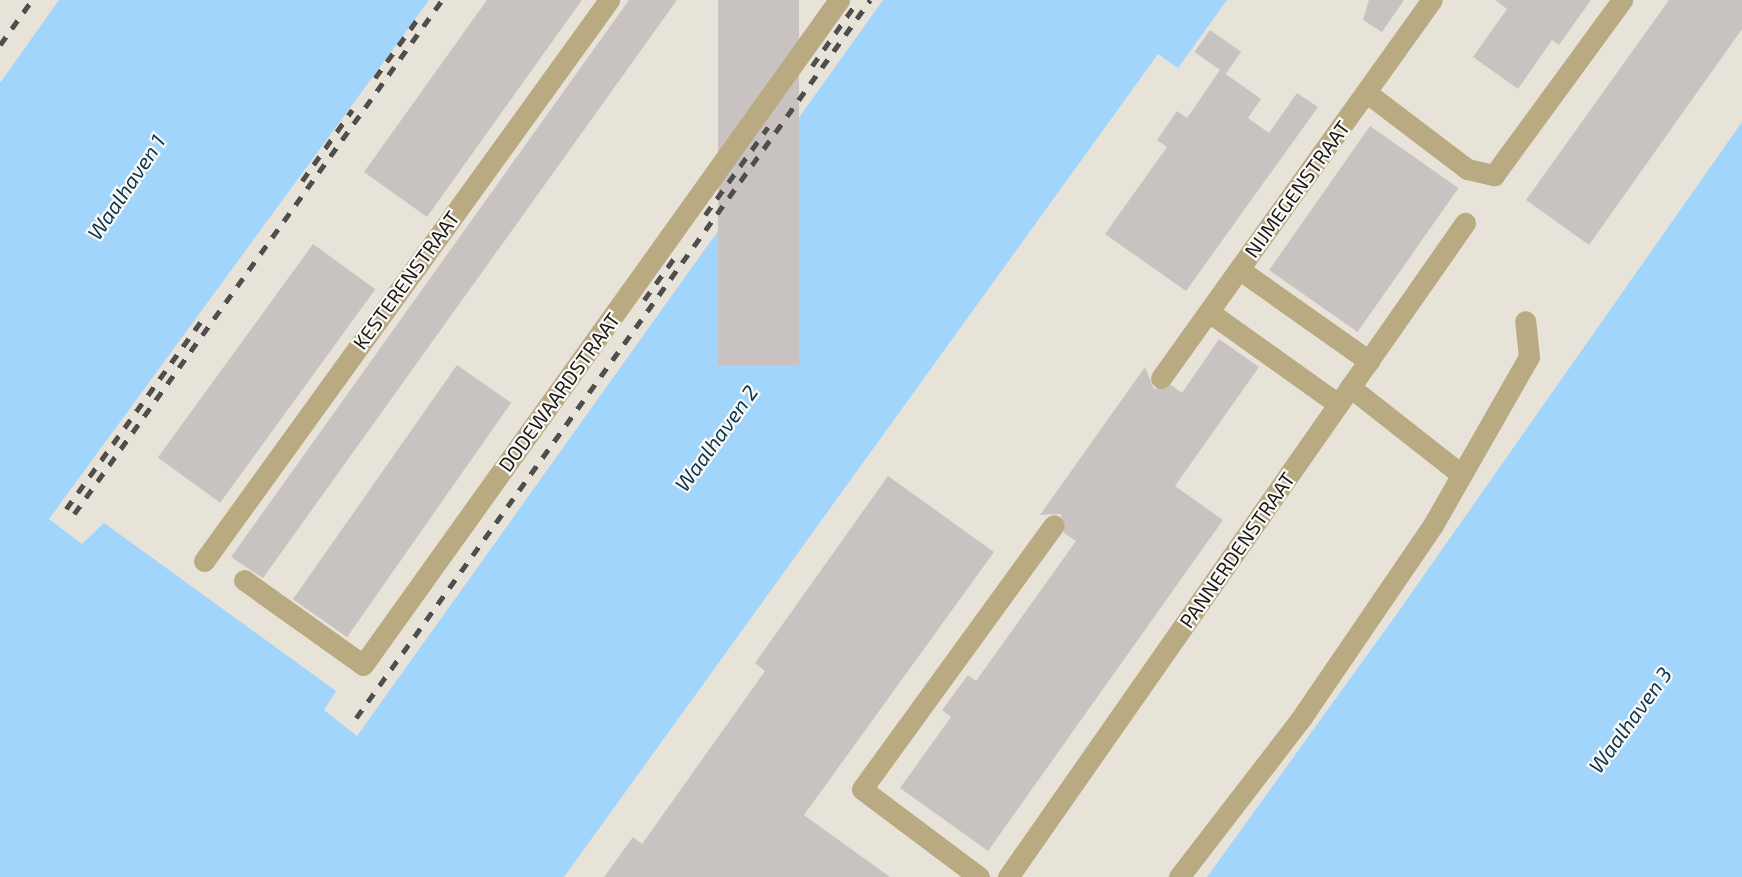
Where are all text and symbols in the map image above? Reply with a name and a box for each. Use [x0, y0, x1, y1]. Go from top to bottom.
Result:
street label: NIJMEGENSTRAAT [1239, 116, 1355, 262]
water label: Waalhaven 1 [82, 130, 170, 244]
street label: KESTERENSTRAAT [348, 206, 464, 354]
street label: DODEWAARDSTRAAT [493, 308, 625, 476]
water label: Waalhaven 2 [669, 380, 763, 496]
street label: PANNERDENSTRAAT [1174, 468, 1300, 632]
water label: Waalhaven 3 [1583, 662, 1677, 778]

